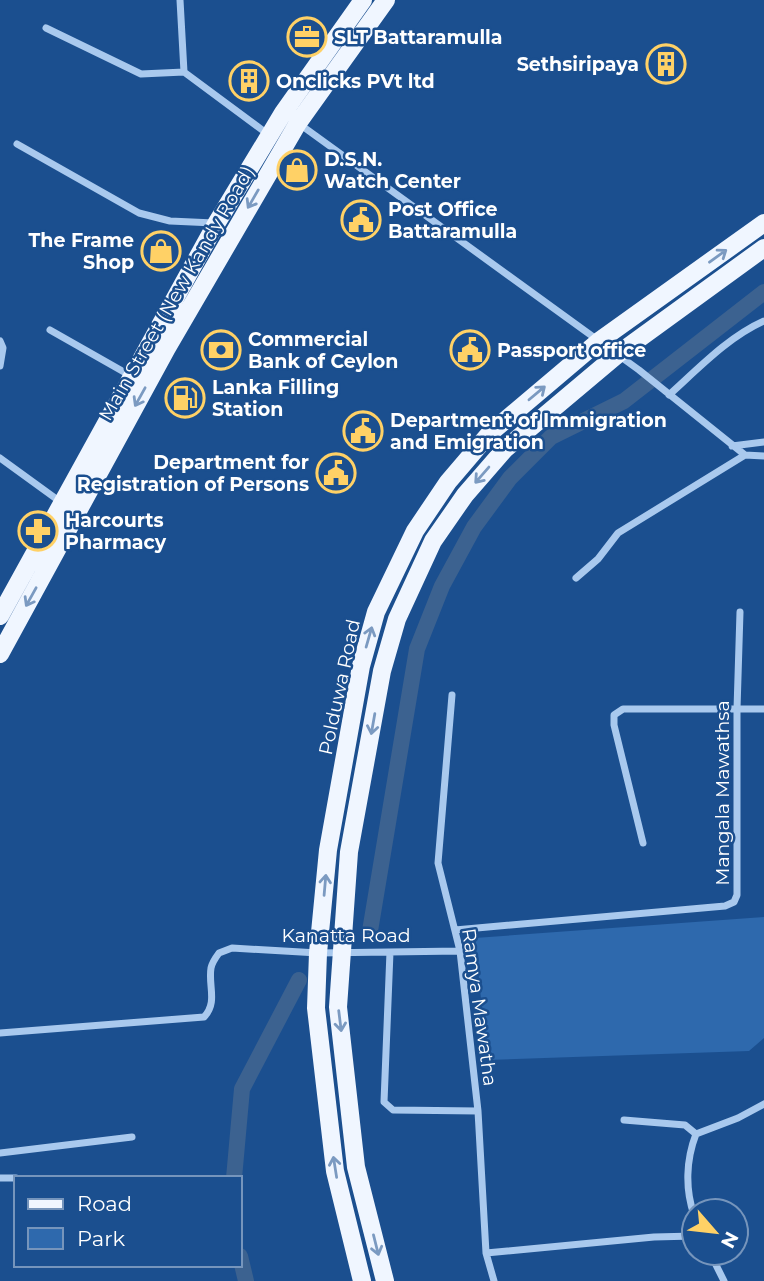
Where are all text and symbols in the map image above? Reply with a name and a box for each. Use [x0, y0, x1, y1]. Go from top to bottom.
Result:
office icon: SLT Battaramulla [286, 16, 328, 58]
place label: SLT Battaramulla [334, 26, 503, 49]
building icon: Sethsiripaya [645, 43, 687, 85]
place label: Sethsiripaya [517, 53, 639, 76]
building icon: Onclicks PVt ltd [228, 60, 270, 102]
place label: Onclicks PVt ltd [276, 70, 435, 93]
place label: D.S.N. Watch Center [324, 148, 461, 193]
shop icon: D.S.N. Watch Center [276, 149, 318, 191]
street label: Main Street (New Kandy Road) [94, 162, 259, 425]
one-way arrow [246, 189, 260, 209]
place label: Post Office Battaramulla [388, 198, 517, 243]
public building icon: Post Office Battaramulla [340, 199, 382, 241]
place label: The Frame Shop [29, 229, 134, 274]
shop icon: The Frame Shop [140, 230, 182, 272]
one-way arrow [708, 249, 727, 263]
place label: Commercial Bank of Ceylon [248, 328, 398, 373]
bank icon: Commercial Bank of Ceylon [200, 329, 242, 371]
public building icon: Passport office [449, 329, 491, 371]
place label: Passport office [497, 339, 646, 362]
place label: Lanka Filling Station [212, 376, 339, 421]
fuel station icon: Lanka Filling Station [164, 377, 206, 419]
one-way arrow [133, 386, 146, 407]
one-way arrow [527, 386, 545, 401]
place label: Department of Immigration and Emigration [390, 409, 667, 454]
public building icon: Department of Immigration and Emigration [342, 410, 384, 452]
place label: Department for Registration of Persons [77, 451, 309, 496]
public building icon: Department for Registration of Persons [315, 452, 357, 494]
one-way arrow [474, 465, 490, 483]
place label: Harcourts Pharmacy [65, 509, 167, 554]
pharmacy icon: Harcourts Pharmacy [17, 510, 59, 552]
one-way arrow [24, 586, 38, 606]
street label: Polduwa Road [314, 617, 365, 757]
one-way arrow [364, 627, 377, 649]
street label: Mangala Mawathsa [711, 700, 734, 886]
one-way arrow [365, 712, 379, 735]
one-way arrow [319, 874, 332, 897]
street label: Kanatta Road [281, 924, 411, 947]
street label: Ramya Mawatha [457, 927, 502, 1088]
one-way arrow [333, 1009, 346, 1032]
one-way arrow [328, 1156, 341, 1179]
legend [14, 1176, 242, 1267]
text: Road [77, 1191, 132, 1216]
north arrow [680, 1197, 750, 1267]
text: Park [77, 1226, 125, 1251]
text: N [716, 1228, 743, 1252]
one-way arrow [369, 1233, 383, 1256]

